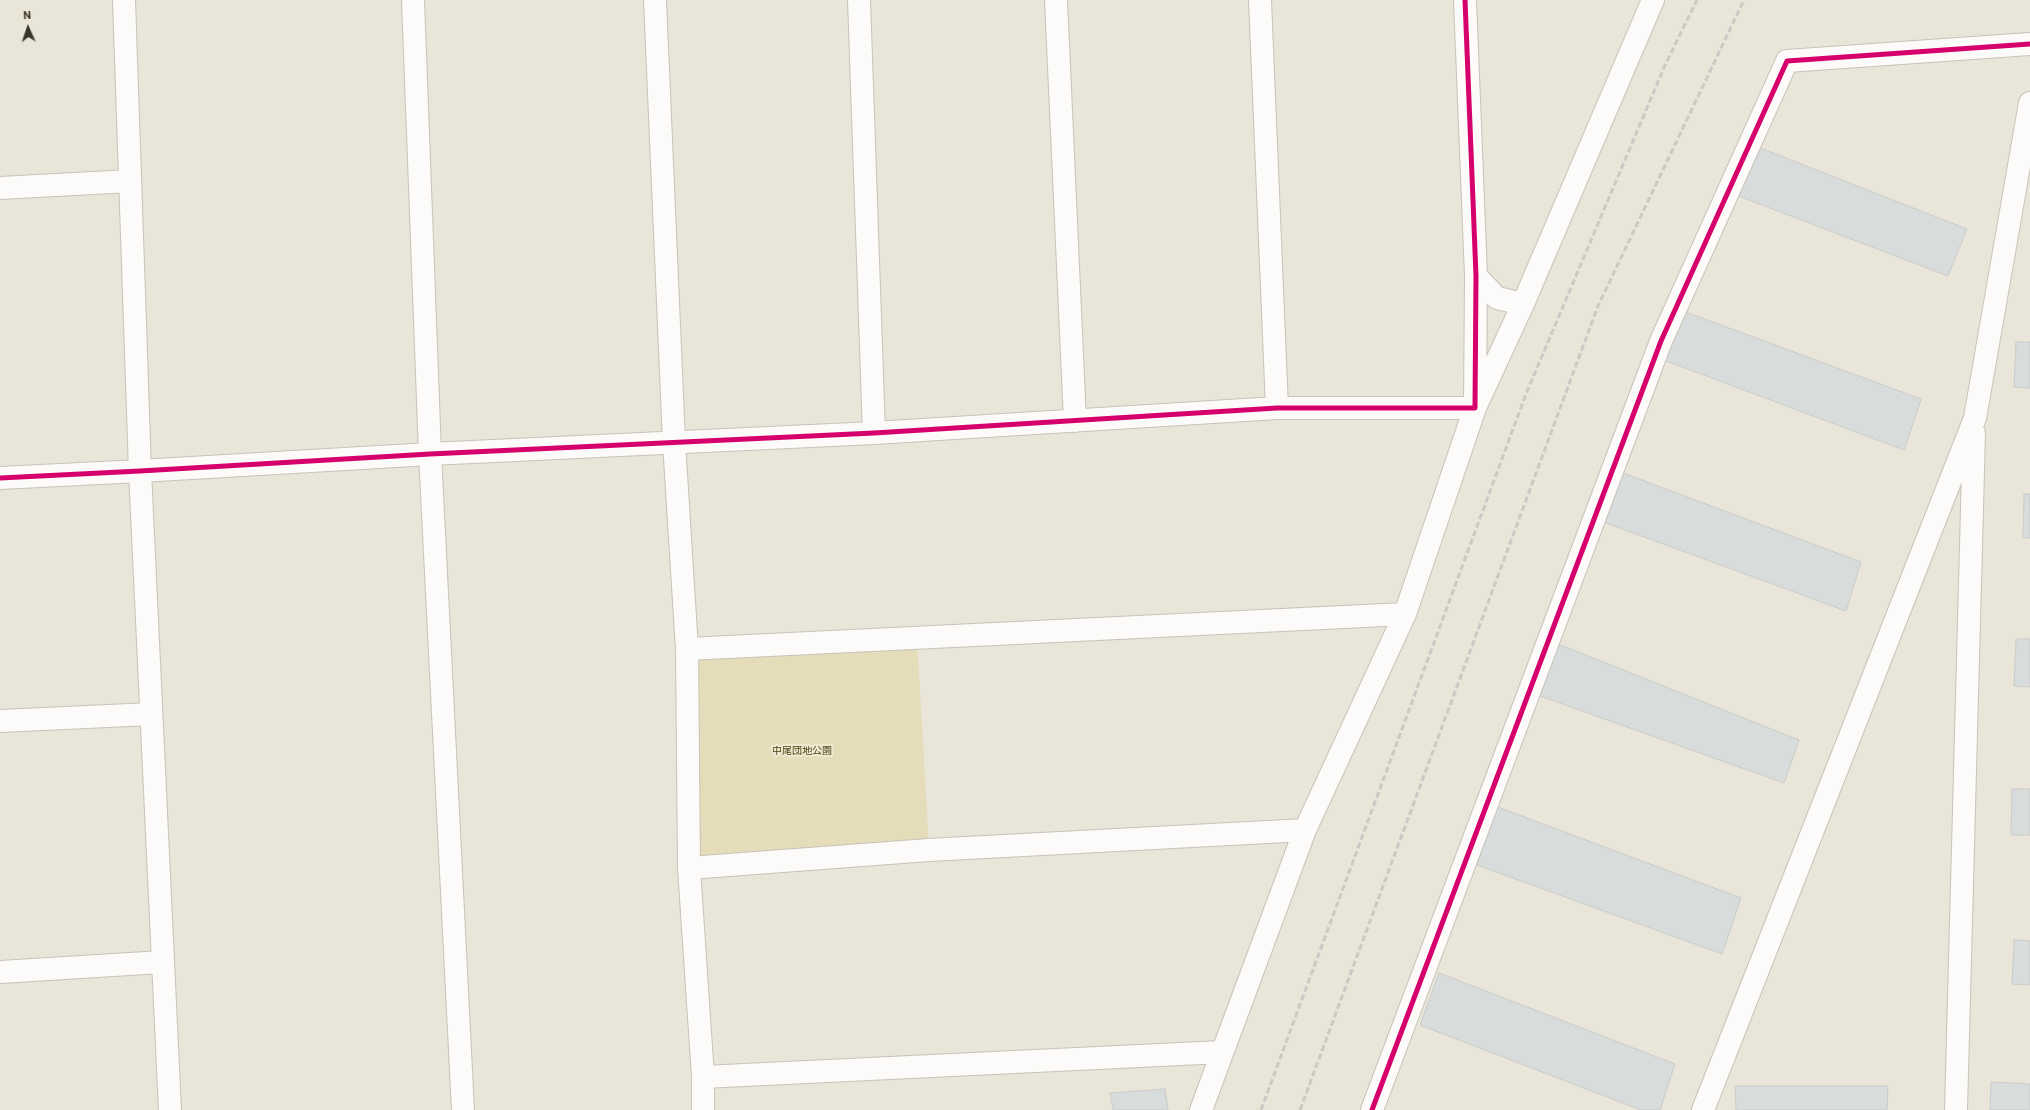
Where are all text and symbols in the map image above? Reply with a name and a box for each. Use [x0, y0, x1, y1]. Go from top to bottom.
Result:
north arrow [8, 8, 48, 48]
text: N [23, 9, 32, 22]
park label: 中尾団地公園 [772, 745, 832, 757]

